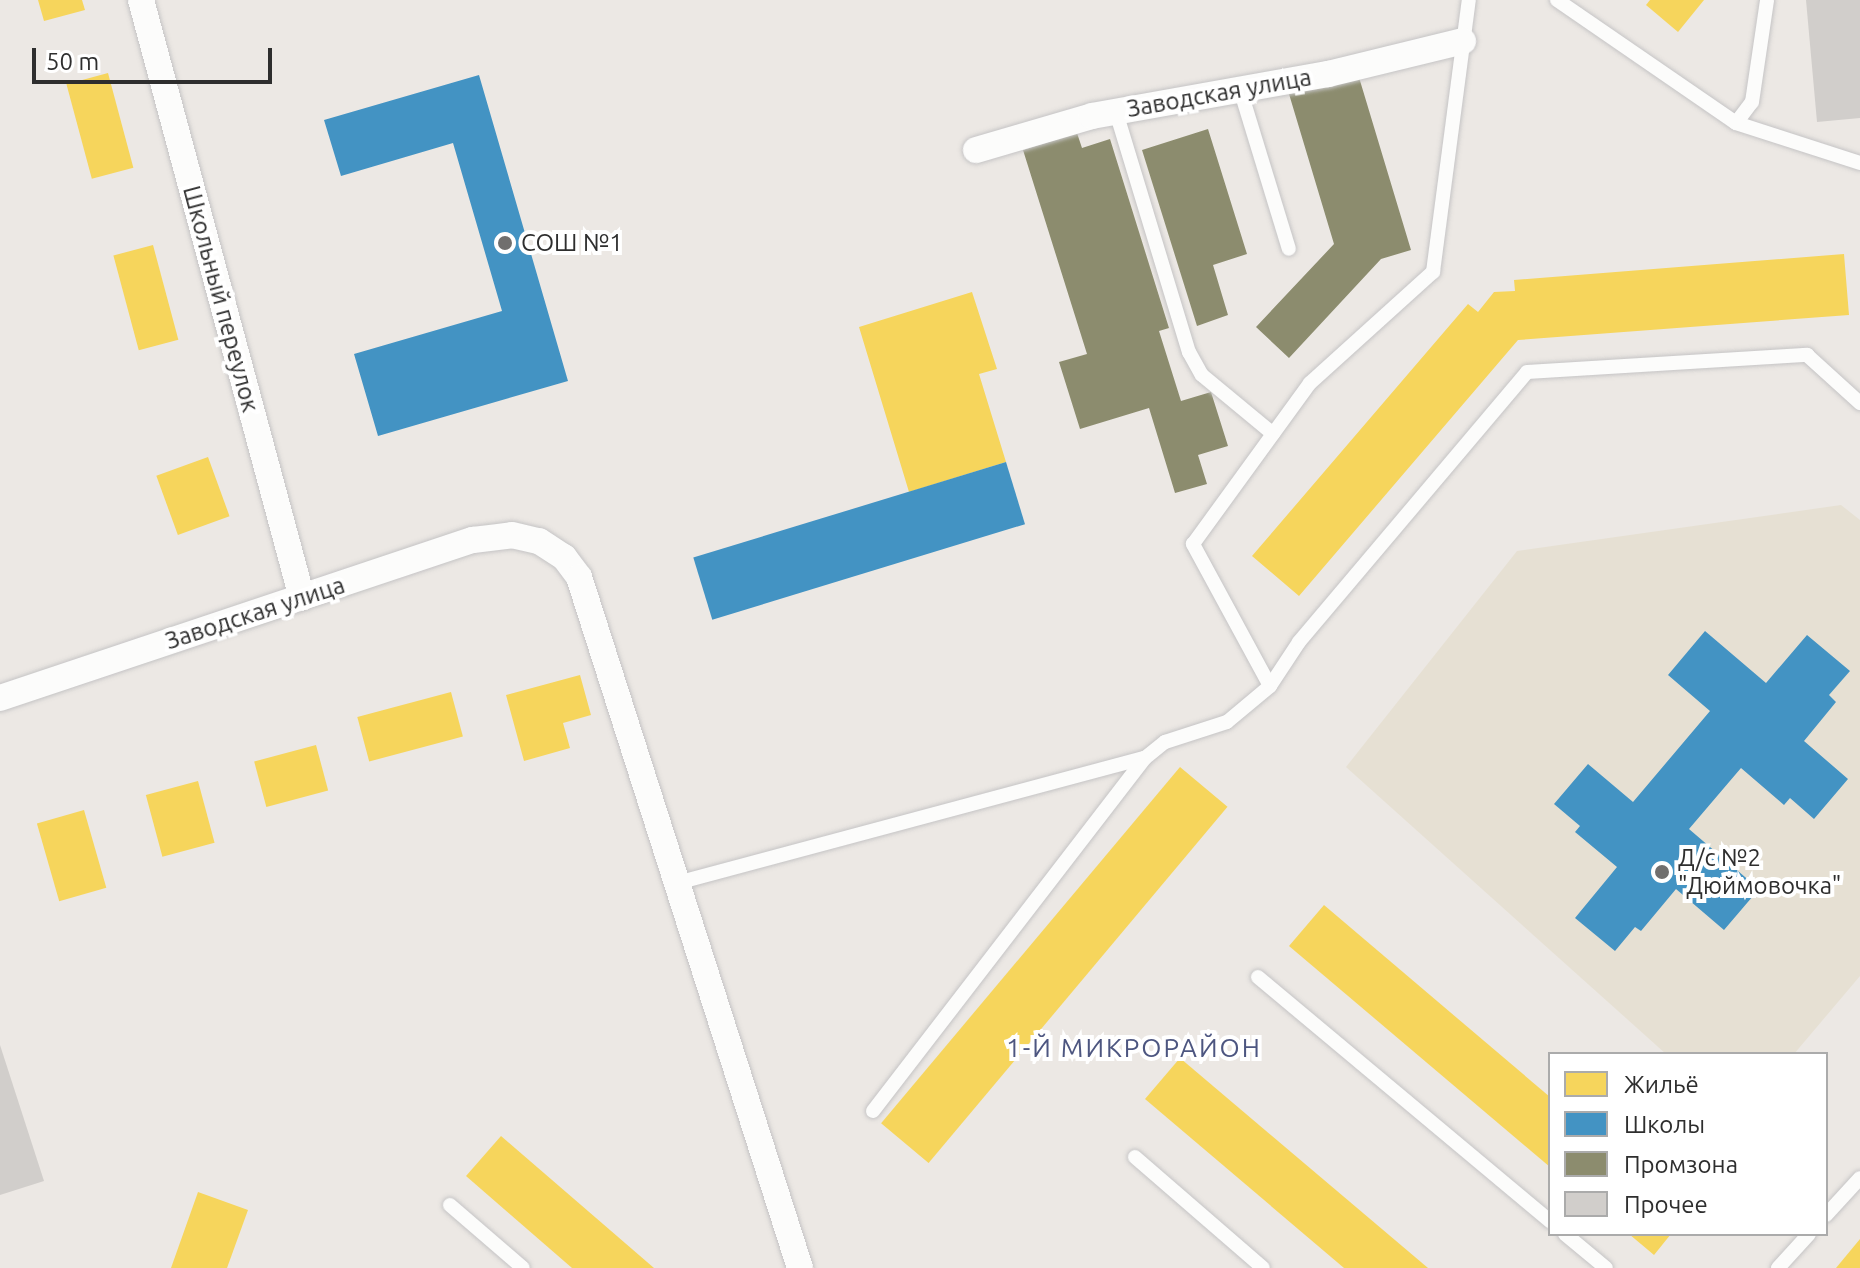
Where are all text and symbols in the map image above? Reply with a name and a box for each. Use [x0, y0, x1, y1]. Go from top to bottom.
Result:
scale bar [36, 32, 276, 82]
text: 50 m [46, 48, 99, 75]
street label: Заводская улица [1124, 63, 1314, 123]
street label: Школьный переулок [177, 183, 265, 415]
place label: СОШ №1 [521, 229, 623, 257]
marker: СОШ №1 [496, 234, 514, 252]
street label: Заводская улица [162, 570, 348, 656]
place label: Д/с №2 "Дюймовочка" [1678, 844, 1841, 900]
marker: Д/с №2 "Дюймовочка" [1653, 863, 1671, 881]
district label: 1-Й МИКРОРАЙОН [1006, 1032, 1262, 1064]
legend [1548, 1052, 1828, 1236]
text: Жильё [1624, 1071, 1699, 1098]
text: Школы [1624, 1111, 1705, 1138]
text: Промзона [1624, 1151, 1738, 1178]
text: Прочее [1624, 1191, 1708, 1218]

